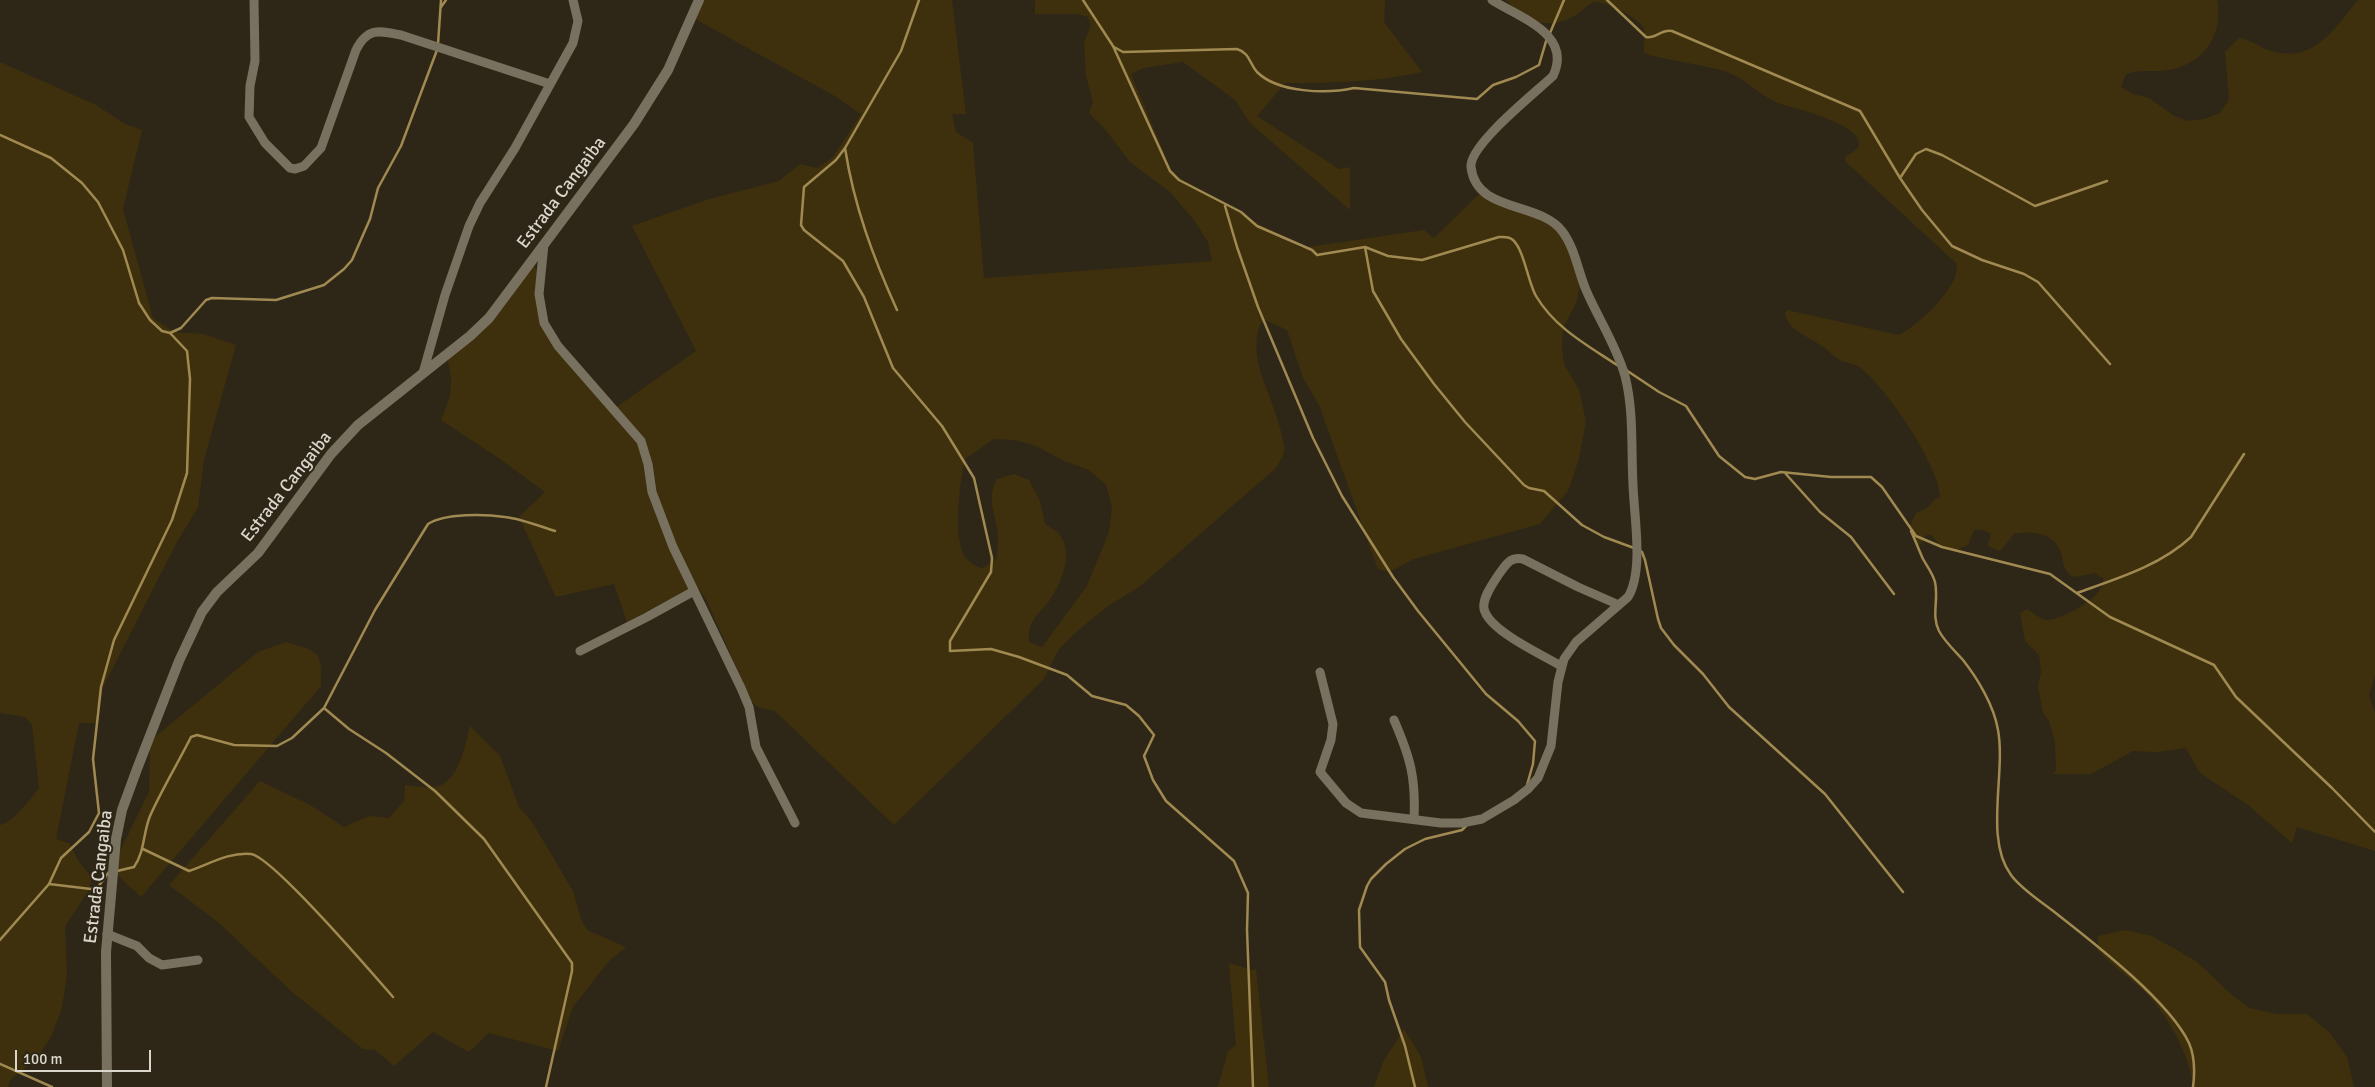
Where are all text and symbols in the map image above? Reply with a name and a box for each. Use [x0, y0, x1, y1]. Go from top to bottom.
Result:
street label: Estrada Cangaiba [513, 133, 611, 253]
street label: Estrada Cangaiba [237, 427, 337, 547]
street label: Estrada Cangaiba [80, 809, 118, 945]
scale bar [18, 1040, 154, 1072]
text: 100 m [23, 1050, 63, 1068]

